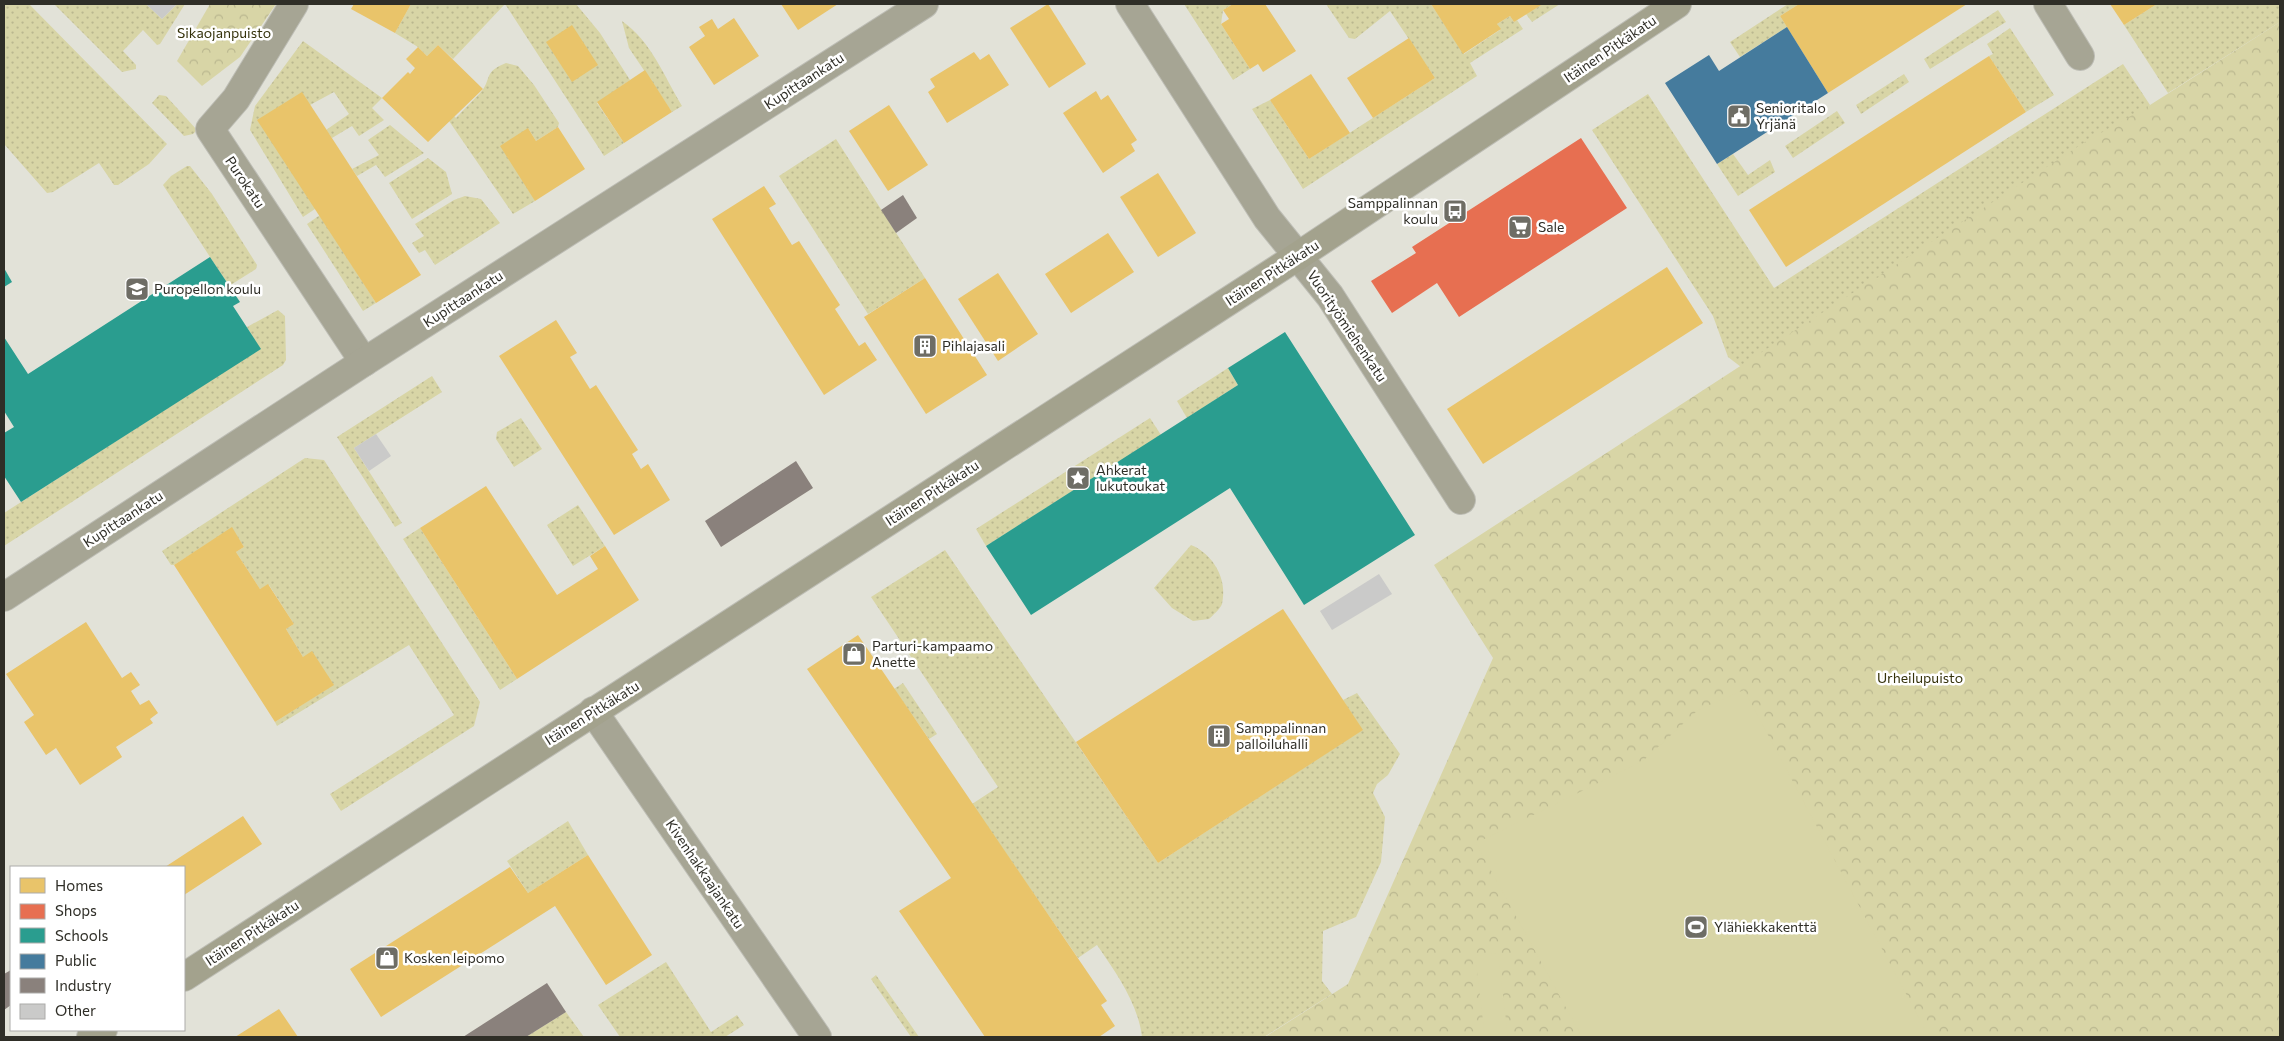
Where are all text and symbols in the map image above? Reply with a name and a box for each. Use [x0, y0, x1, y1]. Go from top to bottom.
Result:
street label: Itäinen Pitkäkatu [1560, 11, 1659, 86]
park label: Sikaojanpuisto [177, 24, 271, 41]
street label: Kupittaankatu [761, 49, 847, 113]
place label: Senioritalo Yrjänä [1756, 99, 1826, 132]
public building icon: Senioritalo Yrjänä [1726, 103, 1752, 129]
street label: Purokatu [222, 153, 269, 211]
place label: Samppalinnan koulu [1348, 194, 1438, 227]
bus stop icon: Samppalinnan koulu [1442, 198, 1468, 224]
supermarket icon: Sale [1507, 214, 1533, 240]
place label: Sale [1538, 218, 1564, 235]
street label: Itäinen Pitkäkatu [1222, 236, 1322, 309]
street label: Kupittaankatu [420, 267, 506, 331]
street label: Vuorityömiehenkatu [1304, 267, 1391, 385]
school or university icon: Puropellon koulu [124, 276, 150, 302]
place label: Puropellon koulu [154, 280, 261, 297]
building icon: Pihlajasali [912, 333, 938, 359]
place label: Pihlajasali [942, 337, 1005, 354]
street label: Itäinen Pitkäkatu [882, 456, 982, 529]
place label: Ahkerat lukutoukat [1096, 461, 1166, 494]
place icon: Ahkerat lukutoukat [1065, 465, 1091, 491]
street label: Kupittaankatu [80, 487, 166, 551]
place label: Parturi-kampaamo Anette [872, 637, 993, 670]
shop icon: Parturi-kampaamo Anette [841, 641, 867, 667]
park label: Urheilupuisto [1877, 669, 1963, 686]
street label: Itäinen Pitkäkatu [541, 677, 642, 748]
place label: Samppalinnan palloiluhalli [1236, 719, 1326, 752]
building icon: Samppalinnan palloiluhalli [1206, 723, 1232, 749]
street label: Kivenhakkaajankatu [663, 816, 748, 931]
legend [10, 866, 185, 1031]
text: Homes [55, 876, 103, 894]
street label: Itäinen Pitkäkatu [202, 896, 302, 969]
text: Shops [55, 901, 97, 919]
sports icon: Ylähiekkakenttä [1683, 914, 1709, 940]
place label: Ylähiekkakenttä [1714, 918, 1817, 935]
text: Schools [55, 926, 109, 944]
shop icon: Kosken leipomo [374, 945, 400, 971]
place label: Kosken leipomo [404, 949, 505, 966]
text: Public [55, 951, 97, 969]
text: Industry [55, 976, 112, 994]
text: Other [55, 1001, 96, 1019]

